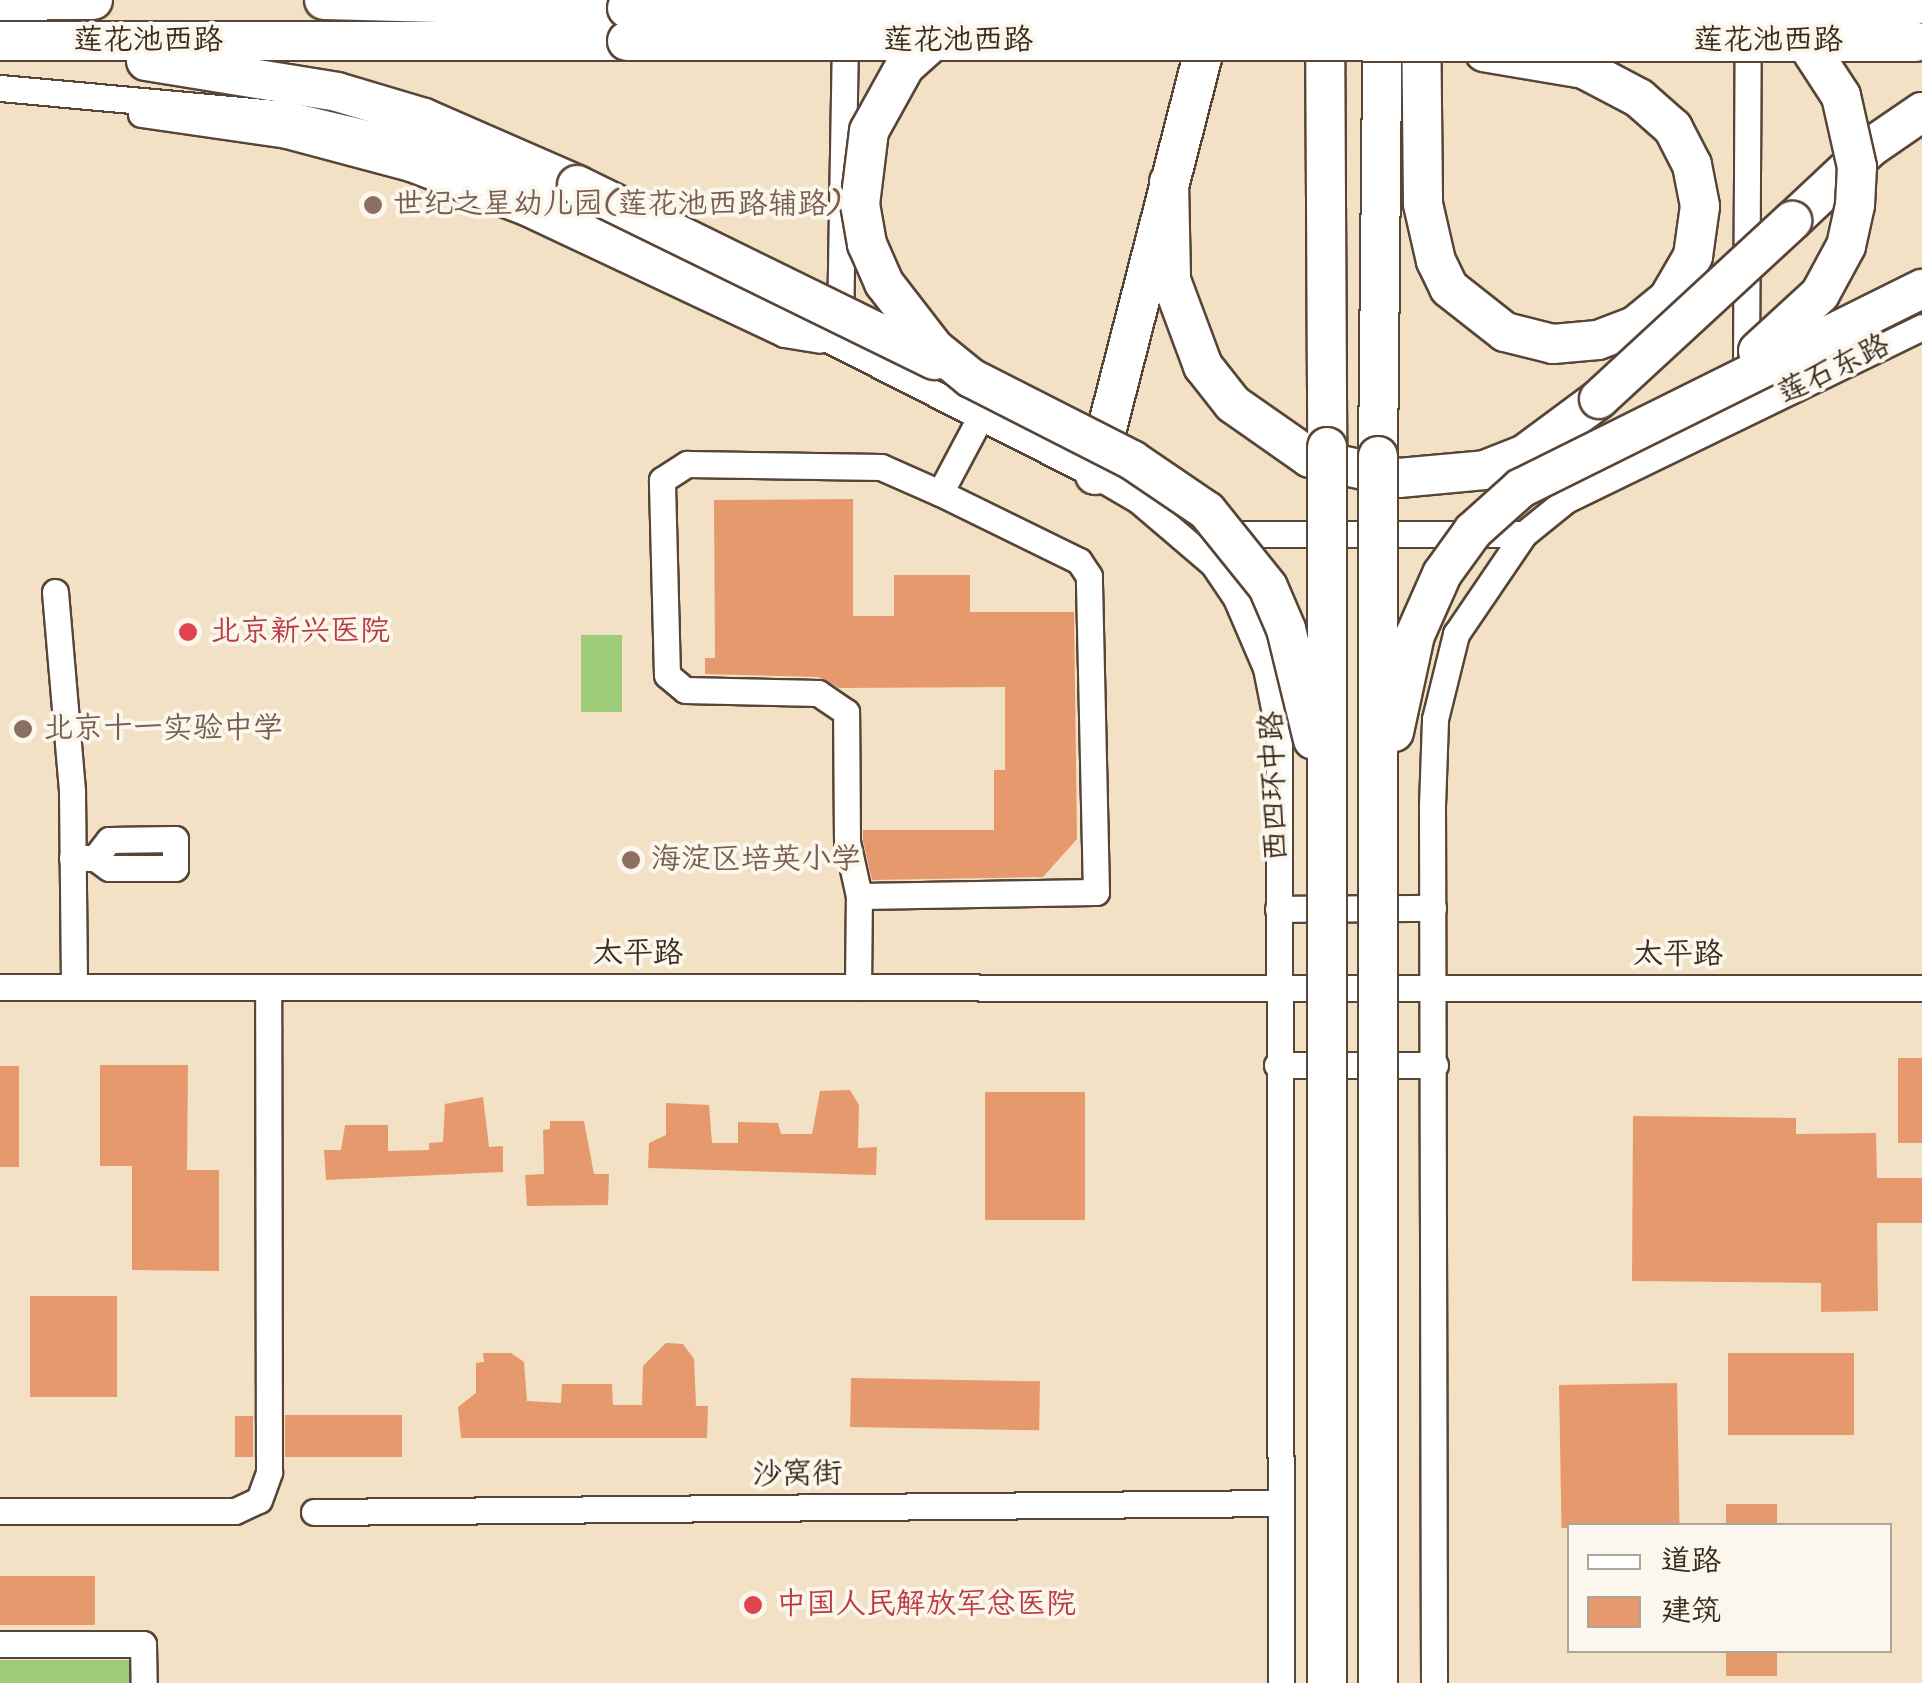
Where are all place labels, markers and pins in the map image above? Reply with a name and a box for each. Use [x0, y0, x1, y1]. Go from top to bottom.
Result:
place label: 世纪之星幼儿园(莲花池西路辅路) [393, 187, 843, 223]
marker: 世纪之星幼儿园(莲花池西路辅路) [362, 194, 384, 216]
place label: 北京新兴医院 [210, 614, 390, 650]
marker: 北京新兴医院 [175, 619, 201, 645]
place label: 北京十一实验中学 [43, 711, 283, 747]
marker: 北京十一实验中学 [12, 718, 34, 740]
place label: 海淀区培英小学 [651, 842, 861, 878]
marker: 海淀区培英小学 [620, 849, 642, 871]
place label: 中国人民解放军总医院 [776, 1587, 1076, 1623]
marker: 中国人民解放军总医院 [740, 1592, 766, 1618]

